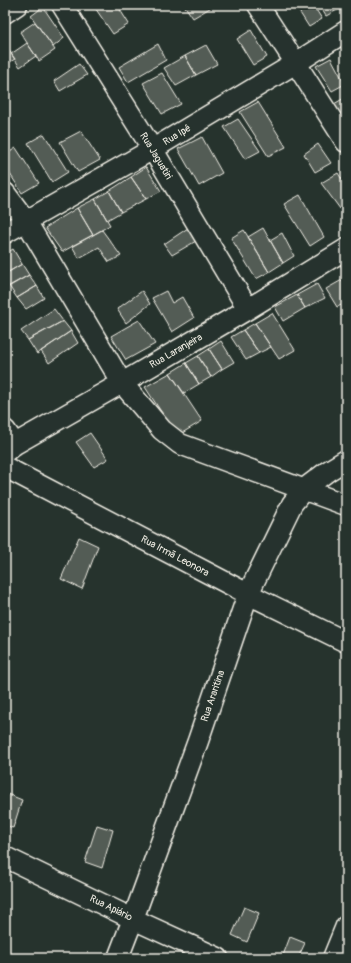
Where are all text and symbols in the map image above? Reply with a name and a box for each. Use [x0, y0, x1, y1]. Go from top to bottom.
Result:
street label: Rua Ipê [161, 122, 193, 148]
street label: Rua Jaguatiri [137, 130, 175, 182]
street label: Rua Laranjeira [148, 331, 205, 371]
street label: Rua Irmã Leonora [139, 533, 211, 579]
street label: Rua Araritina [199, 668, 228, 723]
street label: Rua Apiário [88, 893, 135, 924]

